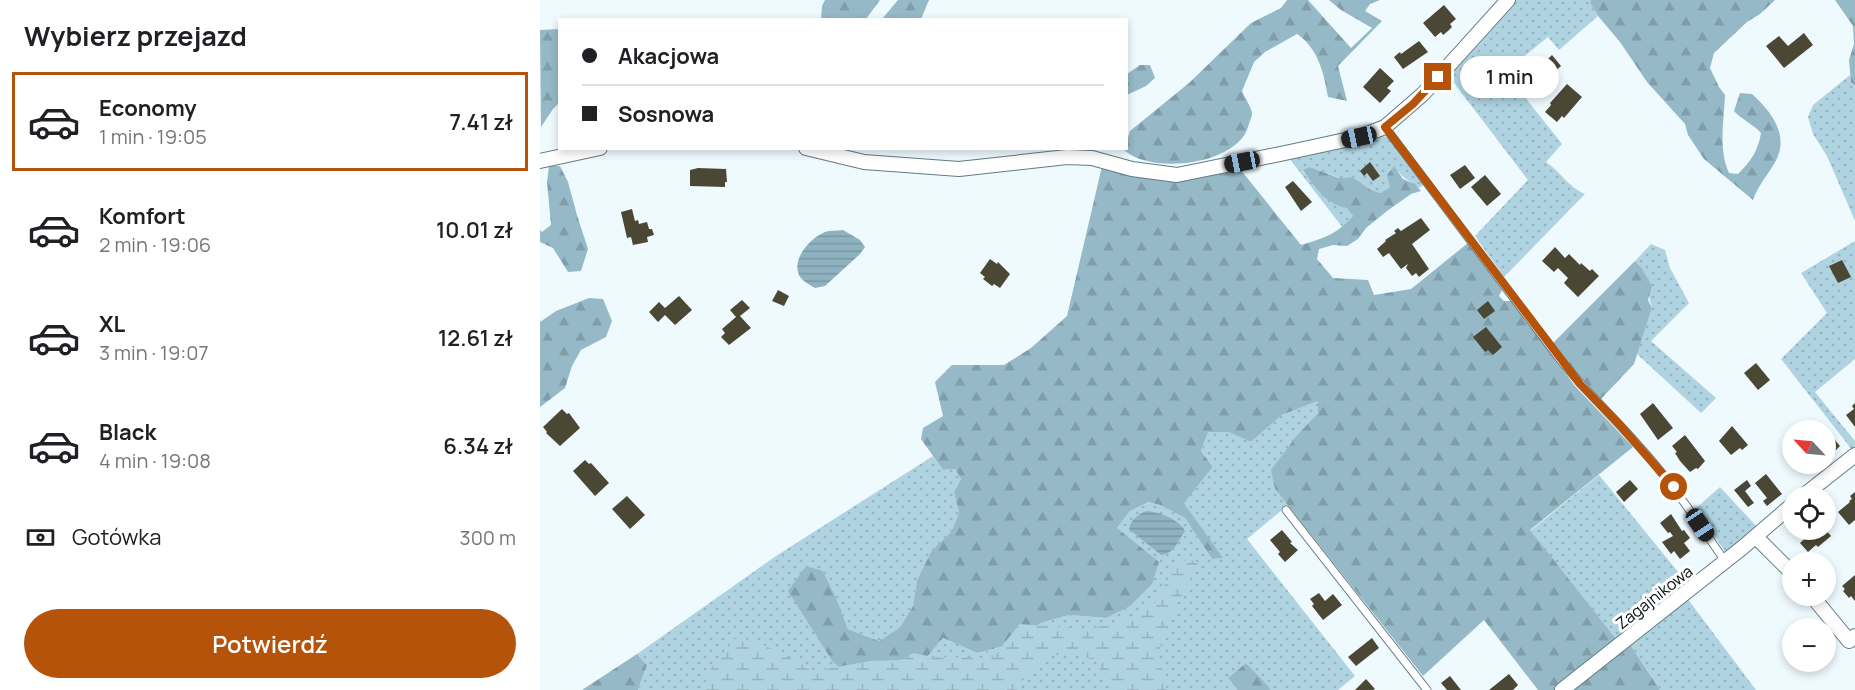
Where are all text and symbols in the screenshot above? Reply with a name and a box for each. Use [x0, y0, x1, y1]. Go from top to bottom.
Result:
text: Wybierz przejazd [24, 17, 247, 54]
text: Akacjowa [618, 41, 719, 71]
callout: 1 min [1459, 56, 1558, 98]
route end [1424, 63, 1451, 90]
text: 1 min [1486, 63, 1533, 90]
text: Economy [99, 93, 197, 123]
icon: car [27, 95, 81, 149]
text: Sosnowa [618, 99, 714, 129]
text: 7.41 zł [450, 107, 513, 137]
text: 1 min · 19:05 [99, 123, 207, 150]
car [1340, 124, 1378, 150]
car [1223, 150, 1261, 174]
text: Komfort [99, 201, 186, 231]
icon: car [27, 203, 81, 257]
text: 10.01 zł [436, 215, 513, 245]
text: 2 min · 19:06 [99, 231, 211, 258]
text: XL [99, 309, 125, 339]
icon: car [27, 311, 81, 365]
text: 12.61 zł [438, 323, 513, 353]
text: 3 min · 19:07 [99, 339, 209, 366]
text: Black [99, 417, 156, 447]
icon: car [27, 419, 81, 473]
north arrow [1782, 420, 1836, 474]
map controls [1782, 420, 1836, 672]
text: 6.34 zł [443, 431, 513, 461]
text: 4 min · 19:08 [99, 447, 211, 474]
route start [1660, 473, 1687, 500]
button: locate [1782, 486, 1836, 540]
car [1682, 505, 1718, 545]
icon: cash [24, 521, 57, 554]
text: Gotówka [72, 522, 161, 552]
text: 300 m [460, 524, 516, 551]
button: + [1782, 552, 1836, 606]
street label: Zagajnikowa [1611, 560, 1697, 634]
button: Potwierdź [24, 609, 516, 678]
button: − [1782, 618, 1836, 672]

